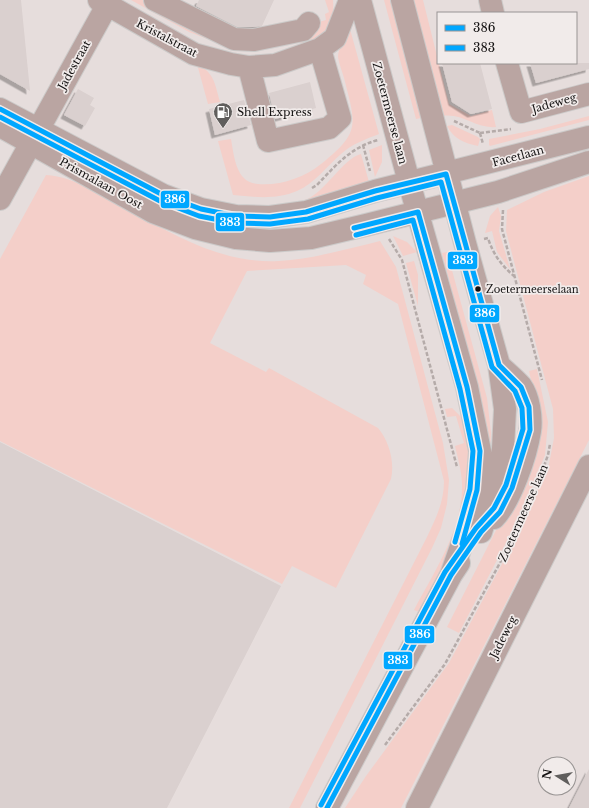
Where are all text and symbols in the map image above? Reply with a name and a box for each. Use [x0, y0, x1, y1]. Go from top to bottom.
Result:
legend [437, 12, 577, 64]
street label: Kristalstraat [134, 16, 201, 60]
text: 386 [473, 20, 496, 35]
street label: Jadestraat [54, 37, 94, 94]
text: 383 [473, 40, 495, 55]
street label: Zoetermeerse laan [370, 60, 410, 166]
street label: Jadeweg [528, 90, 578, 117]
fuel station icon: Shell Express [212, 101, 234, 129]
place label: Shell Express [237, 105, 312, 119]
street label: Facetlaan [491, 142, 546, 170]
street label: Prismalaan Oost [57, 154, 146, 212]
line badge: 386 [160, 190, 190, 209]
text: 386 [164, 192, 186, 206]
line badge: 383 [215, 212, 245, 232]
text: 383 [220, 215, 241, 229]
line badge: 383 [447, 251, 478, 270]
text: 383 [453, 253, 474, 267]
place label: Zoetermeerselaan [486, 283, 579, 296]
marker: Zoetermeerselaan [473, 284, 483, 294]
line badge: 386 [469, 304, 500, 323]
text: 386 [474, 306, 496, 320]
street label: Zoetermeerse laan [495, 462, 551, 564]
street label: Jadeweg [485, 613, 520, 662]
line badge: 386 [404, 625, 435, 644]
text: 386 [409, 627, 431, 641]
line badge: 383 [383, 651, 413, 670]
text: 383 [388, 653, 409, 667]
north arrow [537, 756, 577, 796]
text: N [539, 767, 555, 781]

